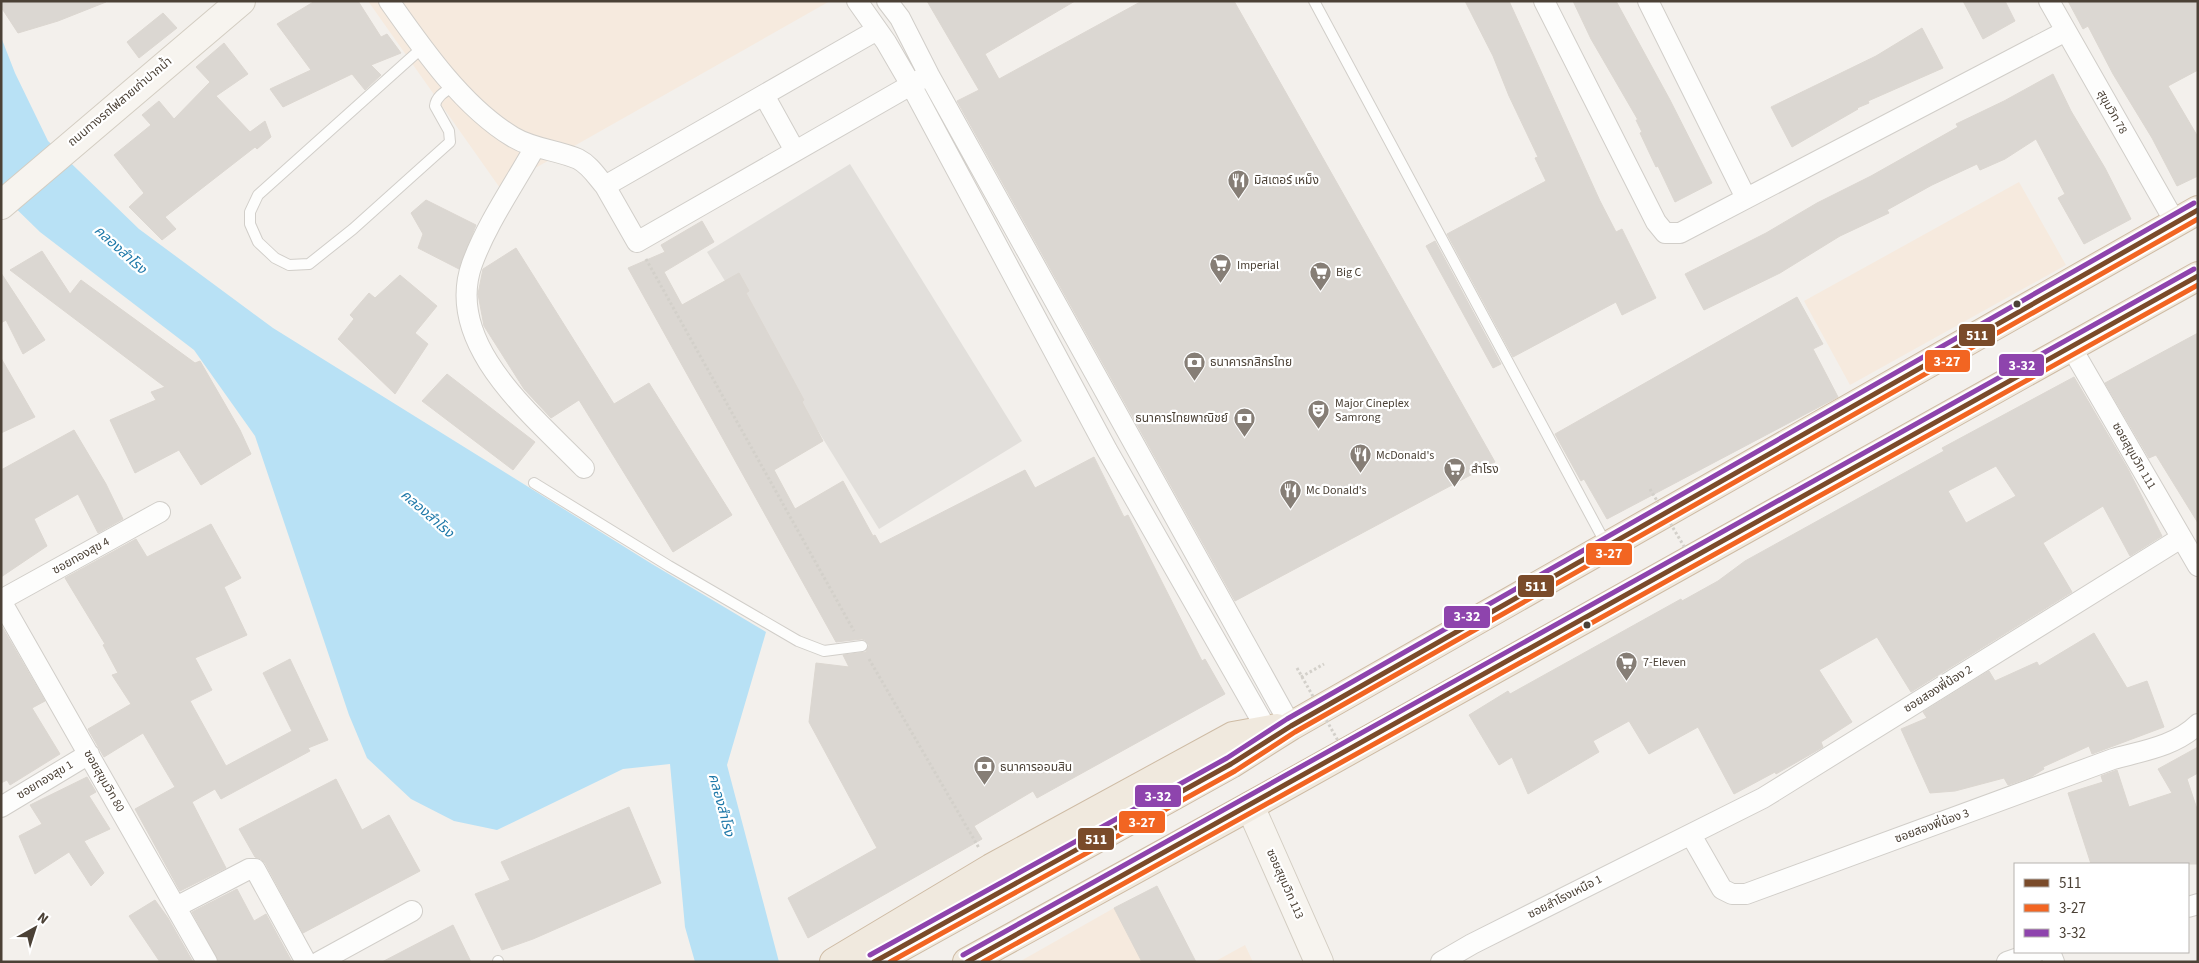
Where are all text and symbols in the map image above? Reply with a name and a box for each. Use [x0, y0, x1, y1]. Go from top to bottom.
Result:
street label: ถนนทางรถไฟสายเก่าปากน้ำ [64, 53, 176, 151]
street label: สุขุมวิท 78 [2093, 87, 2131, 137]
restaurant icon: มิสเตอร์ เหม็ง [1226, 168, 1250, 199]
place label: มิสเตอร์ เหม็ง [1254, 172, 1319, 189]
water label: คลองสำโรง [89, 221, 152, 280]
supermarket icon: Imperial [1209, 253, 1233, 284]
place label: Imperial [1237, 257, 1279, 274]
supermarket icon: Big C [1308, 260, 1332, 291]
place label: Big C [1336, 264, 1361, 281]
unlabelled marker [2012, 299, 2022, 309]
line badge: 511 [1958, 323, 1996, 347]
text: 511 [1966, 326, 1988, 346]
line badge: 3-27 [1924, 349, 1971, 373]
bank icon: ธนาคารกสิกรไทย [1182, 350, 1206, 381]
text: 3-27 [1934, 352, 1960, 372]
line badge: 3-32 [1998, 353, 2045, 377]
place label: ธนาคารกสิกรไทย [1210, 354, 1292, 371]
text: 3-32 [2009, 356, 2035, 376]
place label: Major Cineplex Samrong [1335, 395, 1410, 426]
theatre icon: Major Cineplex Samrong [1307, 398, 1331, 429]
bank icon: ธนาคารไทยพาณิชย์ [1232, 406, 1256, 437]
place label: ธนาคารไทยพาณิชย์ [1135, 410, 1228, 427]
street label: ซอยสุขุมวิท 111 [2108, 419, 2160, 493]
restaurant icon: McDonald's [1348, 443, 1372, 474]
place label: McDonald's [1376, 447, 1434, 464]
supermarket icon: สำโรง [1443, 457, 1467, 488]
place label: สำโรง [1471, 461, 1499, 478]
restaurant icon: Mc Donald's [1278, 478, 1302, 509]
place label: Mc Donald's [1306, 482, 1367, 499]
water label: คลองสำโรง [396, 485, 459, 544]
street label: ซอยทองสุข 4 [49, 533, 113, 579]
line badge: 3-27 [1585, 542, 1633, 566]
text: 3-27 [1596, 544, 1622, 564]
line badge: 511 [1517, 574, 1555, 598]
text: 511 [1525, 577, 1547, 597]
line badge: 3-32 [1443, 605, 1491, 629]
text: 3-32 [1454, 607, 1480, 627]
unlabelled marker [1582, 620, 1592, 630]
supermarket icon: 7-Eleven [1615, 650, 1639, 681]
place label: 7-Eleven [1643, 654, 1686, 671]
street label: ซอยสองพี่น้อง 2 [1900, 660, 1976, 717]
street label: ซอยสุขุมวิท 80 [79, 747, 129, 815]
bank icon: ธนาคารออมสิน [972, 755, 996, 786]
street label: ซอยทองสุข 1 [14, 756, 76, 804]
place label: ธนาคารออมสิน [1000, 759, 1072, 776]
water label: คลองสำโรง [703, 771, 739, 840]
line badge: 3-32 [1134, 784, 1182, 808]
text: 3-32 [1145, 787, 1171, 807]
street label: ซอยสองพี่น้อง 3 [1892, 804, 1972, 847]
line badge: 3-27 [1118, 810, 1166, 834]
text: 3-27 [1129, 813, 1155, 833]
line badge: 511 [1077, 827, 1115, 851]
text: 511 [1085, 830, 1107, 850]
street label: ซอยสุขุมวิท 113 [1262, 846, 1308, 922]
legend [2014, 863, 2189, 953]
street label: ซอยสำโรงเหนือ 1 [1525, 871, 1605, 923]
text: 511 [2059, 873, 2081, 894]
text: 3-27 [2059, 898, 2086, 919]
north arrow [10, 903, 60, 953]
text: N [33, 908, 52, 929]
text: 3-32 [2059, 923, 2086, 944]

